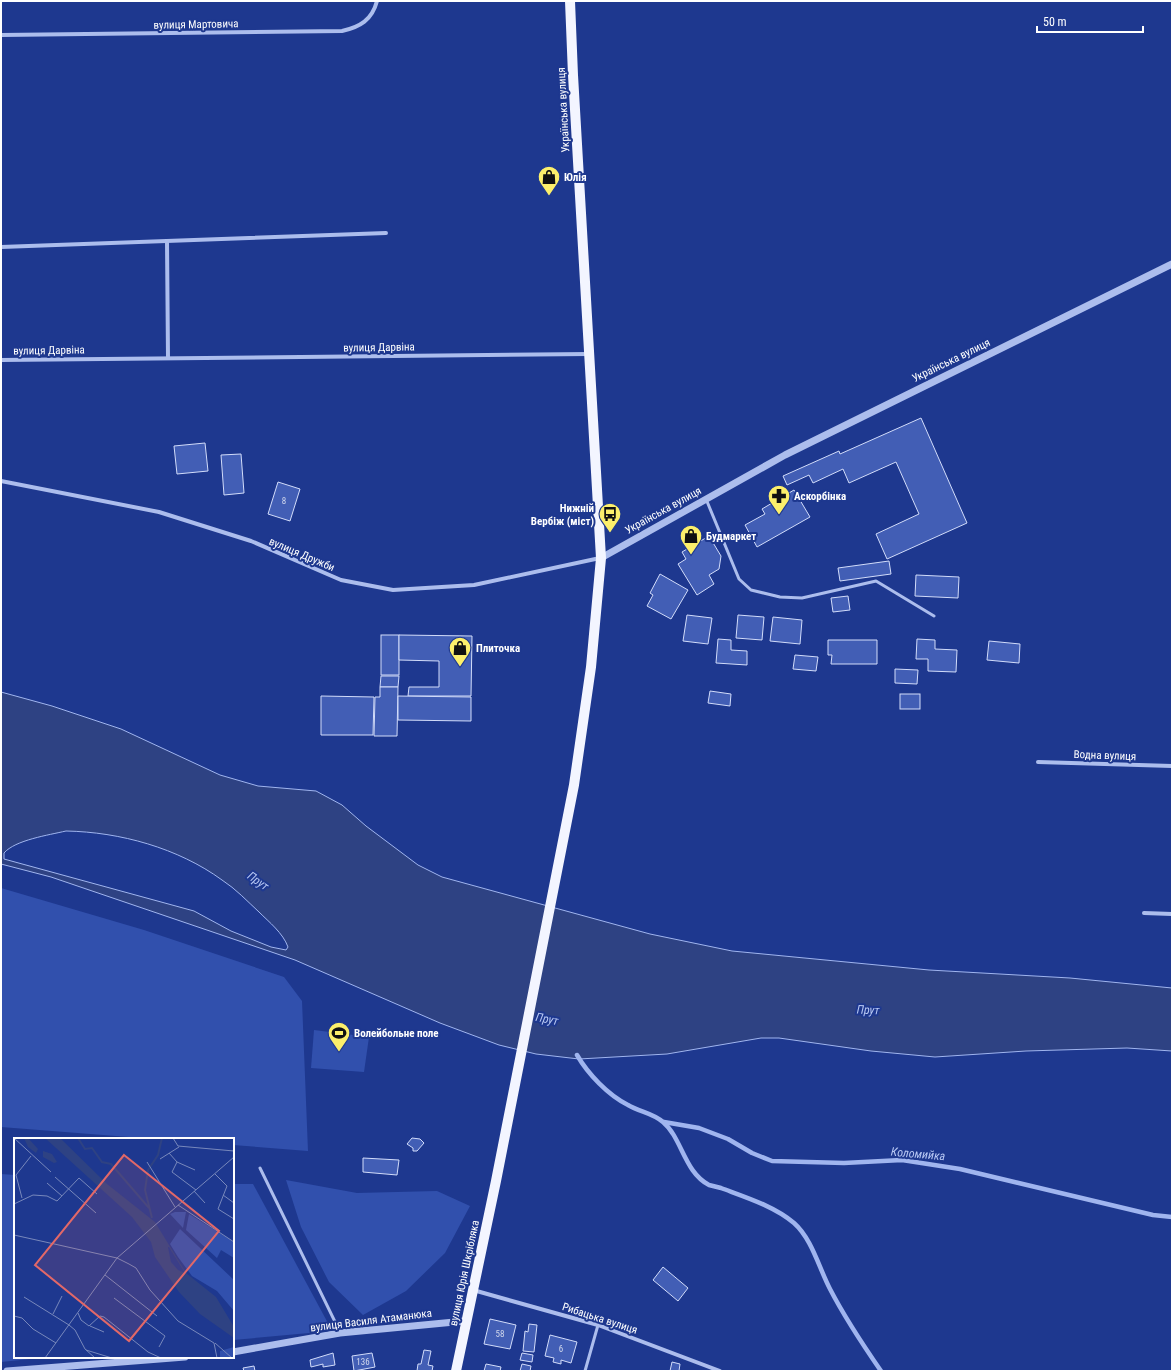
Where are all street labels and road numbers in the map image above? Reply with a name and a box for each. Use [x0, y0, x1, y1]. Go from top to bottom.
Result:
street label: вулиця Мартовича [153, 17, 239, 32]
street label: Українська вулиця [555, 67, 572, 153]
street label: Українська вулиця [910, 336, 992, 385]
street label: вулиця Дарвіна [343, 340, 415, 355]
street label: вулиця Дарвіна [13, 343, 85, 358]
street label: Українська вулиця [623, 484, 704, 537]
street label: вулиця Дружби [267, 535, 337, 574]
street label: Водна вулиця [1073, 748, 1137, 763]
street label: вулиця Юрія Шкрібляка [447, 1219, 482, 1327]
street label: Рибацька вулиця [560, 1300, 639, 1337]
street label: вулиця Василя Атаманюка [310, 1307, 433, 1334]

